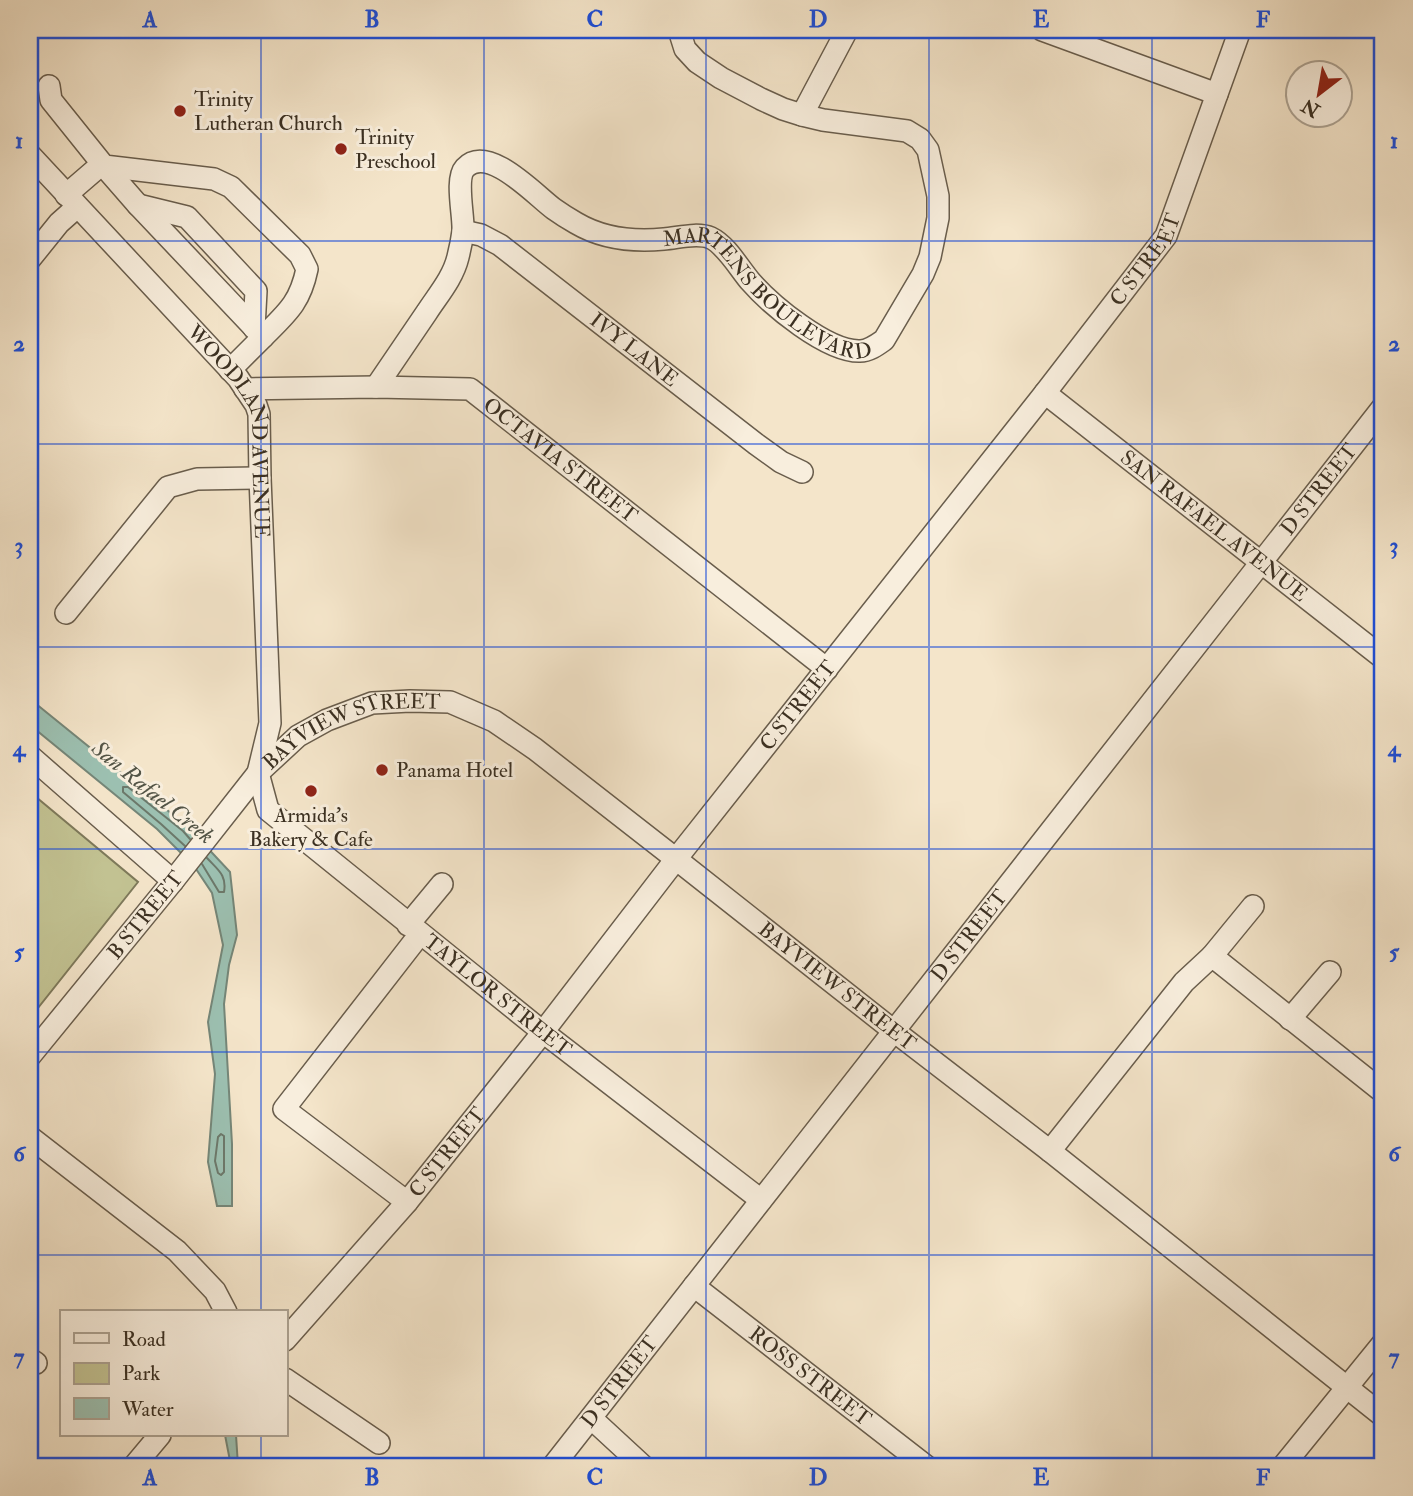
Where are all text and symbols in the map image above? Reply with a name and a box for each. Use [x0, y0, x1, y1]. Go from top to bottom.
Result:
text: A [142, 5, 158, 34]
text: B [364, 5, 380, 34]
text: C [587, 5, 603, 34]
text: D [809, 5, 827, 34]
text: E [1033, 5, 1050, 34]
text: F [1256, 5, 1271, 34]
north arrow [1284, 60, 1354, 130]
place label: Trinity Lutheran Church [194, 86, 343, 137]
text: N [1296, 93, 1325, 123]
marker: Trinity Lutheran Church [172, 103, 188, 119]
place label: Trinity Preschool [355, 124, 436, 175]
text: 1 [15, 126, 23, 155]
text: 1 [1390, 126, 1398, 155]
marker: Trinity Preschool [333, 141, 349, 157]
street label: C STREET [1104, 209, 1187, 311]
street label: MARTENS BOULEVARD [661, 221, 874, 365]
street label: IVY LANE [584, 306, 684, 392]
street label: WOODLAND AVENUE [181, 318, 276, 539]
text: 2 [13, 329, 25, 358]
text: 2 [1388, 329, 1400, 358]
street label: OCTAVIA STREET [478, 391, 643, 529]
street label: D STREET [1274, 437, 1363, 541]
street label: SAN RAFAEL AVENUE [1115, 444, 1313, 607]
text: 3 [15, 531, 23, 560]
text: 3 [1390, 531, 1398, 560]
street label: C STREET [753, 654, 842, 756]
street label: BAYVIEW STREET [257, 688, 441, 776]
water label: San Rafael Creek [85, 733, 220, 850]
text: 4 [12, 734, 27, 763]
text: 4 [1387, 734, 1402, 763]
place label: Panama Hotel [396, 757, 514, 784]
marker: Panama Hotel [374, 762, 390, 778]
marker: Armida's Bakery & Cafe [303, 783, 319, 799]
place label: Armida's Bakery & Cafe [249, 802, 373, 853]
street label: B STREET [101, 865, 190, 965]
street label: D STREET [924, 884, 1013, 987]
street label: BAYVIEW STREET [753, 916, 922, 1057]
street label: TAYLOR STREET [418, 928, 577, 1063]
text: 5 [14, 937, 25, 966]
text: 5 [1389, 937, 1400, 966]
street label: C STREET [403, 1101, 491, 1203]
text: 6 [13, 1139, 27, 1168]
text: 6 [1388, 1139, 1402, 1168]
legend [60, 1310, 287, 1436]
street label: ROSS STREET [744, 1320, 877, 1432]
text: Road [122, 1326, 167, 1353]
street label: D STREET [575, 1330, 664, 1433]
text: 7 [14, 1342, 25, 1371]
text: 7 [1389, 1342, 1400, 1371]
text: Park [122, 1360, 160, 1387]
text: Water [121, 1396, 174, 1423]
text: A [142, 1463, 158, 1492]
text: B [364, 1463, 380, 1492]
text: C [587, 1463, 603, 1492]
text: D [809, 1463, 827, 1492]
text: E [1033, 1463, 1050, 1492]
text: F [1256, 1463, 1271, 1492]

